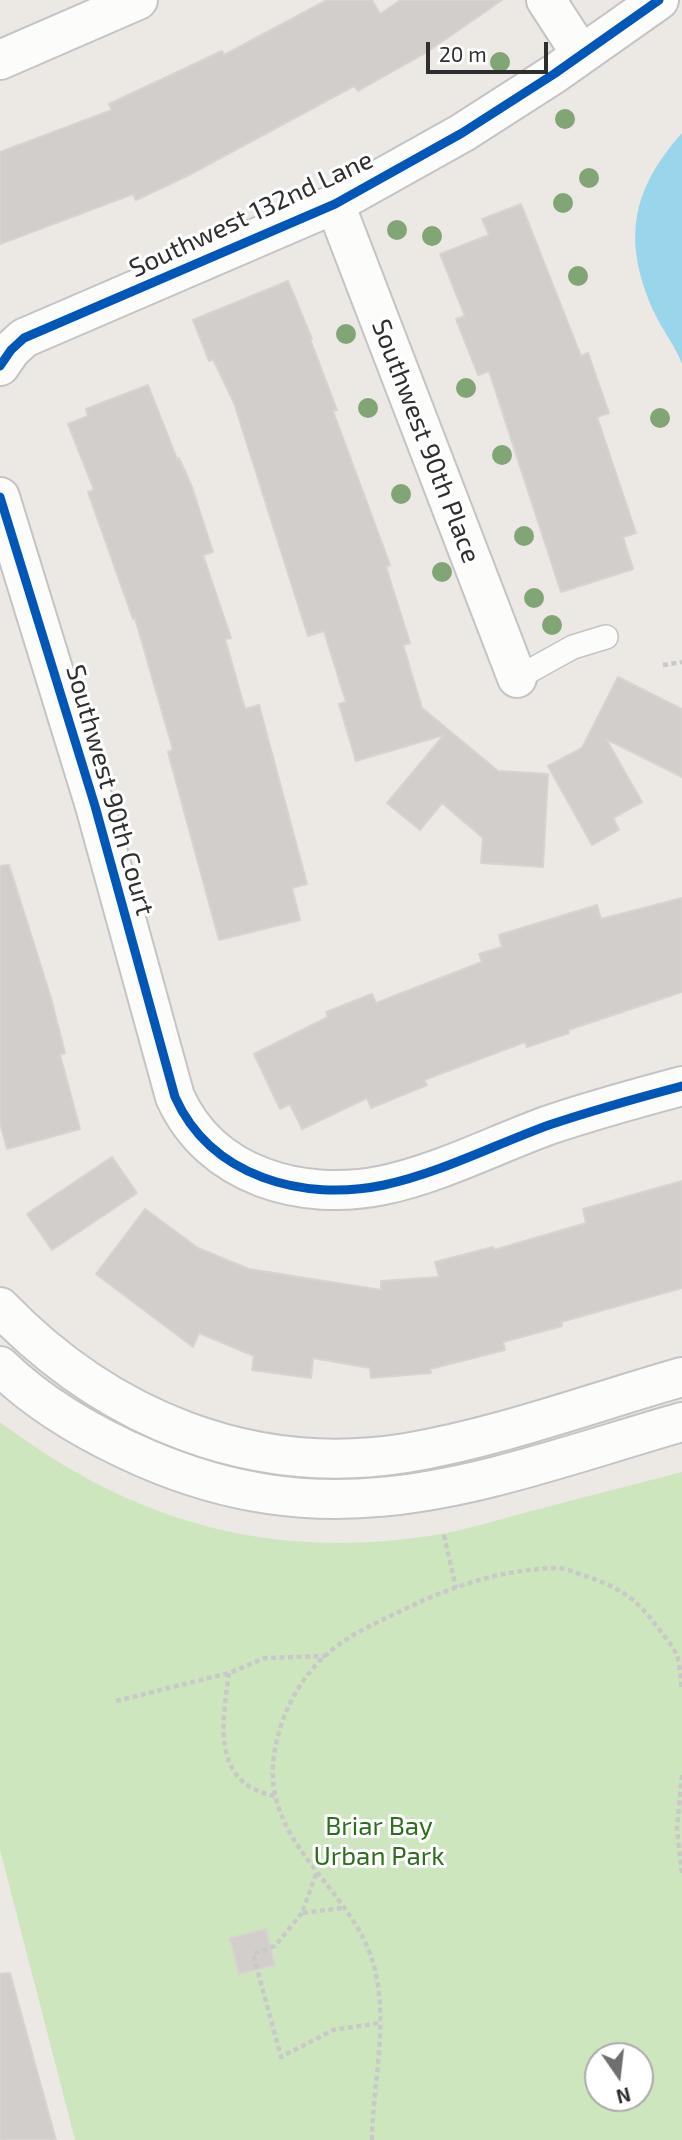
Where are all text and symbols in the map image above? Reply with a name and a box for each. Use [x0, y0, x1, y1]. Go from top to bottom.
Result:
scale bar [430, 28, 552, 72]
text: 20 m [439, 41, 487, 66]
street label: Southwest 132nd Lane [124, 144, 378, 284]
street label: Southwest 90th Place [365, 315, 487, 567]
street label: Southwest 90th Court [59, 661, 161, 919]
park label: Briar Bay Urban Park [314, 1810, 444, 1871]
north arrow [584, 2042, 654, 2112]
text: N [614, 2083, 633, 2109]

